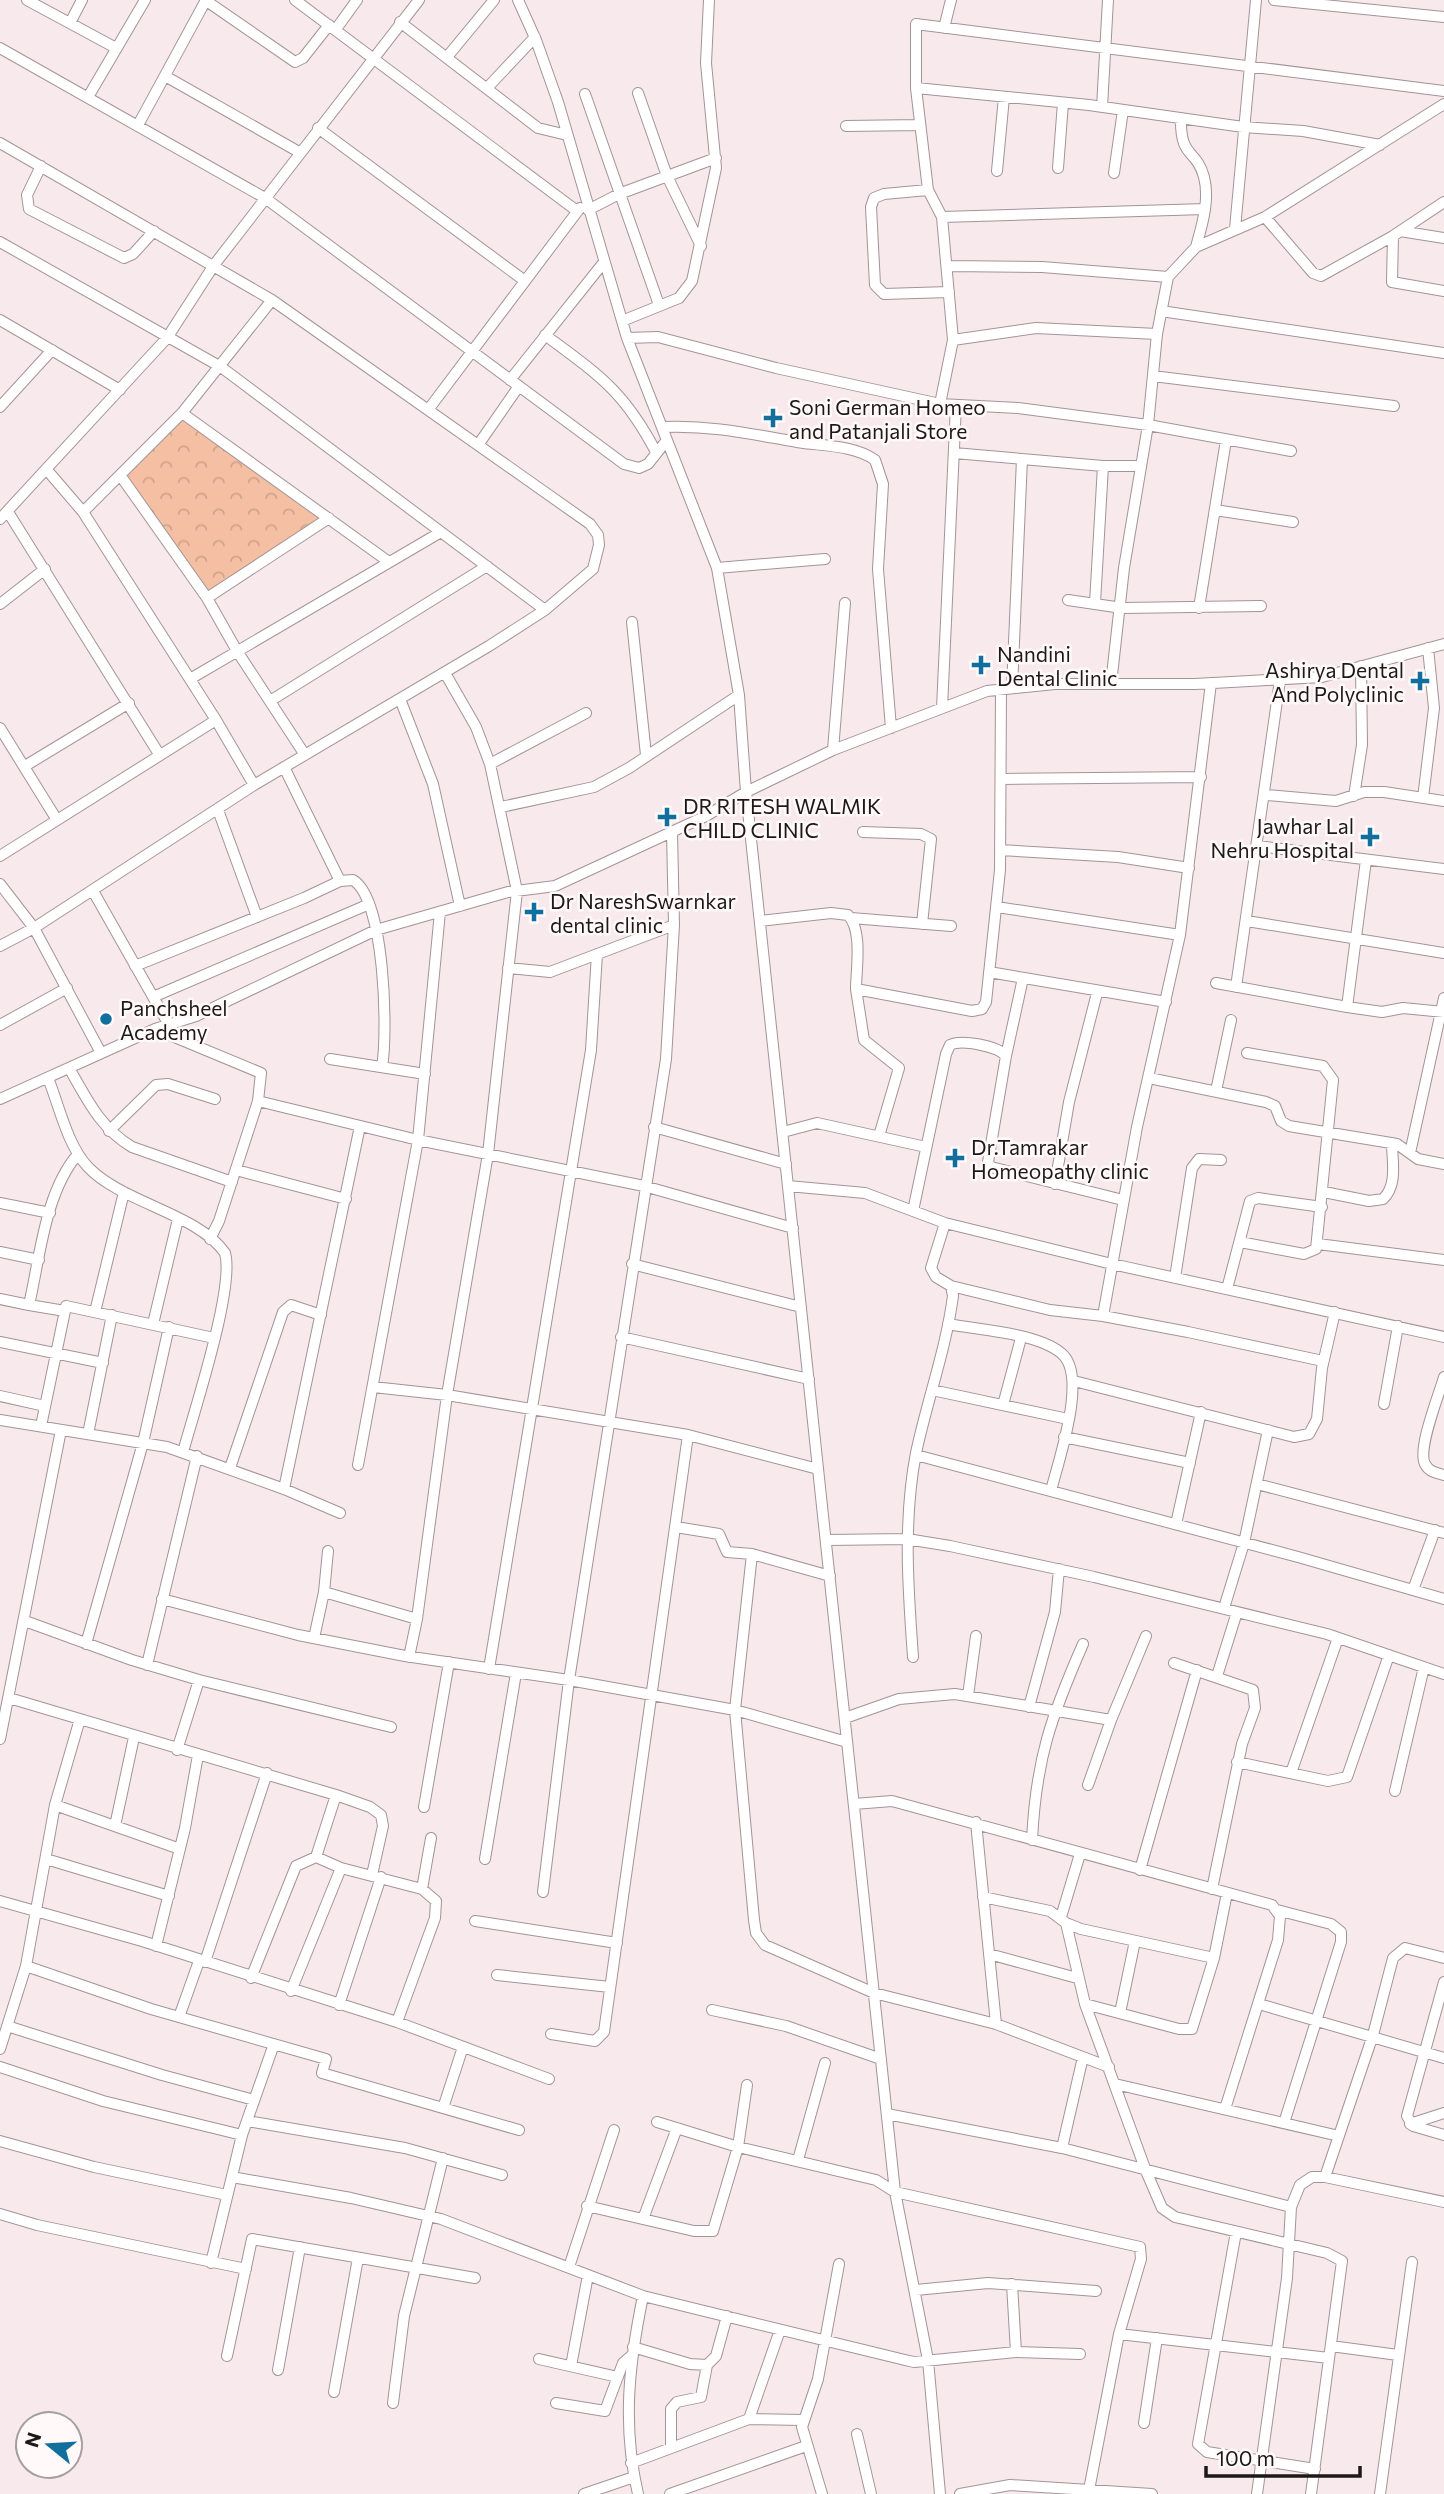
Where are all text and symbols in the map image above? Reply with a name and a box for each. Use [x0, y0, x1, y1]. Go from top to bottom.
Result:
place label: Soni German Homeo and Patanjali Store [789, 394, 986, 443]
marker: Soni German Homeo and Patanjali Store [763, 408, 783, 428]
place label: Nandini Dental Clinic [997, 641, 1117, 690]
marker: Nandini Dental Clinic [971, 655, 991, 675]
place label: Ashirya Dental And Polyclinic [1265, 657, 1404, 706]
marker: Ashirya Dental And Polyclinic [1410, 671, 1430, 691]
place label: DR RITESH WALMIK CHILD CLINIC [683, 793, 881, 842]
marker: DR RITESH WALMIK CHILD CLINIC [657, 807, 677, 827]
place label: Jawhar Lal Nehru Hospital [1211, 813, 1354, 862]
marker: Jawhar Lal Nehru Hospital [1360, 827, 1380, 847]
place label: Dr NareshSwarnkar dental clinic [550, 888, 736, 937]
marker: Dr NareshSwarnkar dental clinic [524, 902, 544, 922]
place label: Panchsheel Academy [120, 995, 228, 1044]
marker: Panchsheel Academy [98, 1011, 114, 1027]
place label: Dr.Tamrakar Homeopathy clinic [971, 1134, 1149, 1183]
marker: Dr.Tamrakar Homeopathy clinic [945, 1148, 965, 1168]
north arrow [14, 2410, 84, 2480]
text: N [19, 2429, 45, 2450]
scale bar [1206, 2434, 1360, 2478]
text: 100 m [1216, 2445, 1275, 2470]

